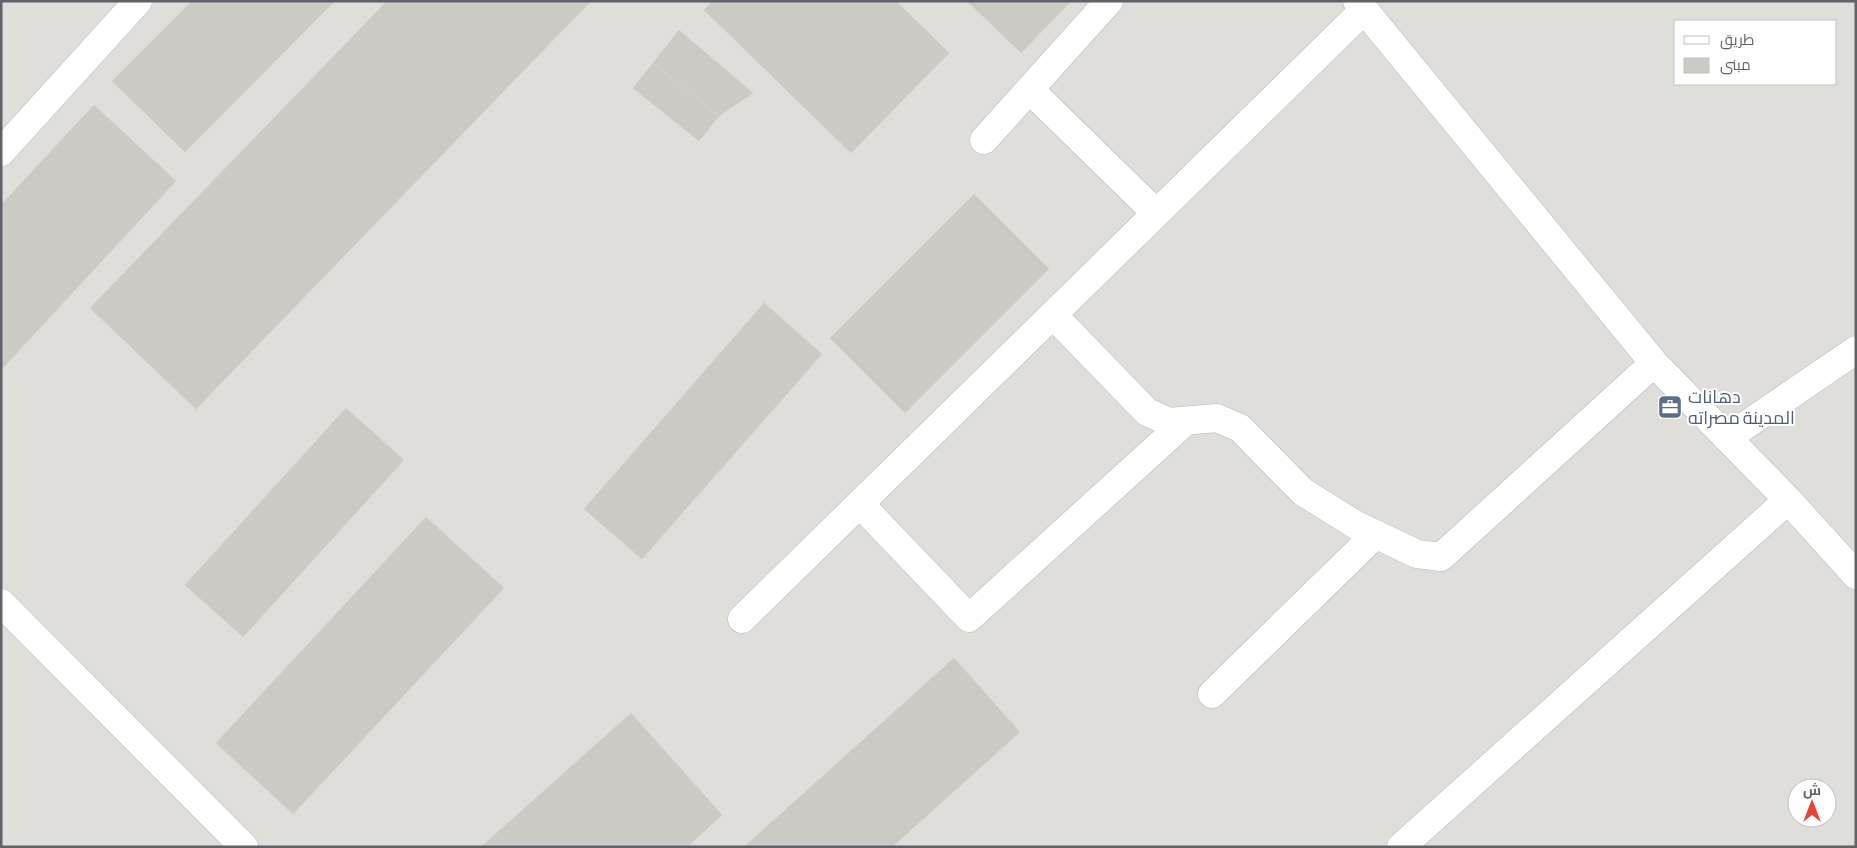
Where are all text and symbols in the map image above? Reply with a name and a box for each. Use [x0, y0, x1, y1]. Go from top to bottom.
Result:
legend [1674, 20, 1837, 85]
text: طريق [1720, 33, 1754, 50]
text: مبنى [1720, 58, 1751, 75]
place label: دهانات المدينة مصراته [1688, 389, 1795, 429]
office icon: دهانات المدينة مصراته [1657, 394, 1683, 420]
north arrow [1787, 778, 1837, 828]
text: ش [1803, 782, 1821, 799]

